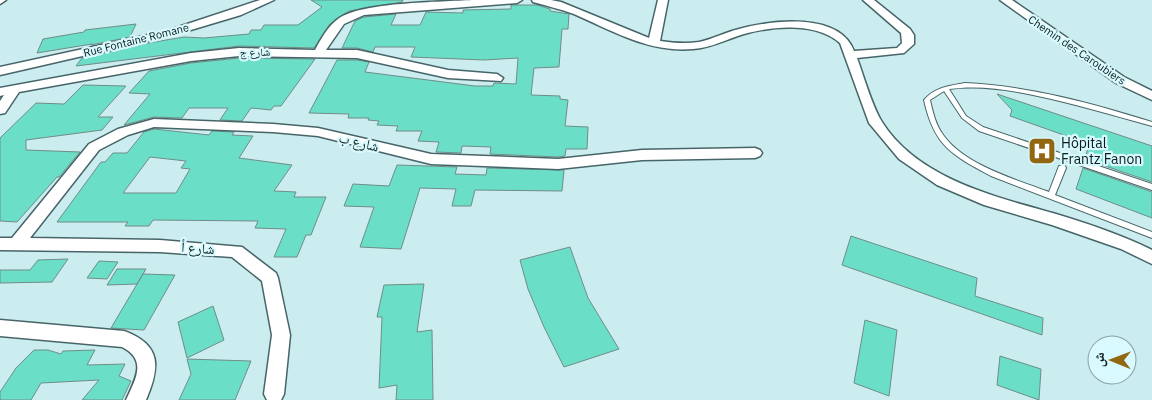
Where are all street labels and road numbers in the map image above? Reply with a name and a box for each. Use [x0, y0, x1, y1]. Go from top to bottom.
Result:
street label: Chemin des Caroubiers [1026, 12, 1128, 88]
street label: Rue Fontaine Romane [82, 20, 190, 60]
street label: شارع ج [240, 45, 270, 59]
street label: شارع ب [337, 128, 381, 157]
street label: شارع أ [180, 238, 215, 259]

